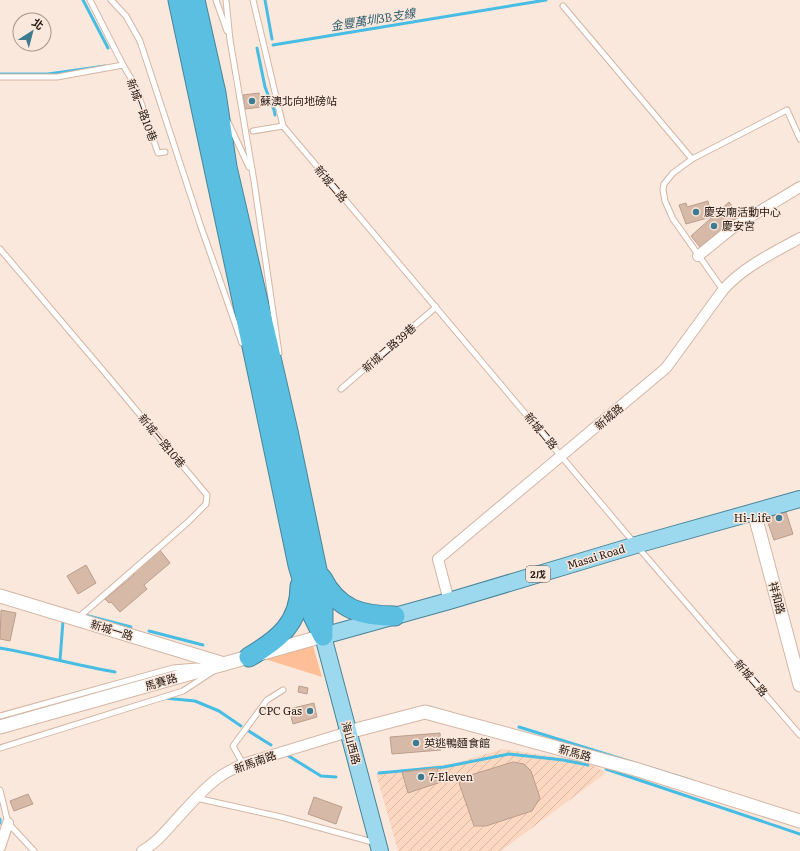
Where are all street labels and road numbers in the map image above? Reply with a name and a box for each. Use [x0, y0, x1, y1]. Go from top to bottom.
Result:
street label: 新城一路10巷 [124, 76, 162, 143]
street label: 新城二路 [311, 161, 352, 205]
street label: 新城二路39巷 [358, 319, 419, 375]
street label: 新城路 [591, 399, 626, 433]
street label: 新城二路 [521, 408, 562, 452]
street label: 新城一路10巷 [135, 410, 190, 471]
street label: Masai Road [565, 540, 627, 572]
road number: 2戊 [526, 566, 550, 582]
street label: 祥和路 [766, 580, 790, 616]
street label: 新城一路 [89, 615, 136, 643]
street label: 新城二路 [731, 655, 772, 699]
street label: 馬賽路 [143, 669, 179, 693]
street label: 海山西路 [339, 719, 365, 766]
street label: 新馬路 [557, 740, 593, 764]
street label: 新馬南路 [231, 746, 278, 776]

